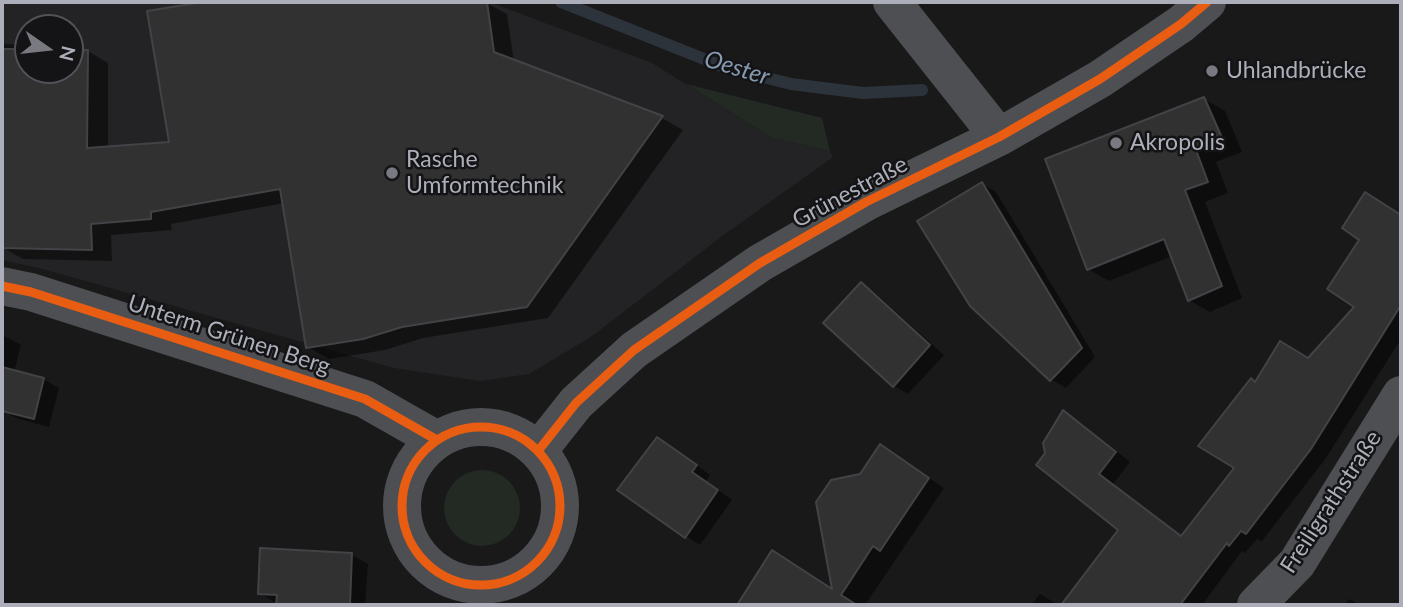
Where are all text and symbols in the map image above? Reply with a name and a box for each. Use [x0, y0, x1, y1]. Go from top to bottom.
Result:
north arrow [14, 14, 84, 84]
text: N [55, 44, 81, 64]
water label: Oester [701, 44, 773, 92]
place label: Uhlandbrücke [1226, 57, 1366, 85]
marker: Uhlandbrücke [1204, 63, 1220, 79]
place label: Akropolis [1130, 129, 1225, 157]
marker: Akropolis [1108, 135, 1124, 151]
place label: Rasche Umformtechnik [406, 146, 563, 200]
street label: Grünestraße [788, 150, 912, 234]
marker: Rasche Umformtechnik [384, 165, 400, 181]
street label: Unterm Grünen Berg [124, 289, 334, 381]
street label: Freiligrathstraße [1275, 426, 1387, 578]

